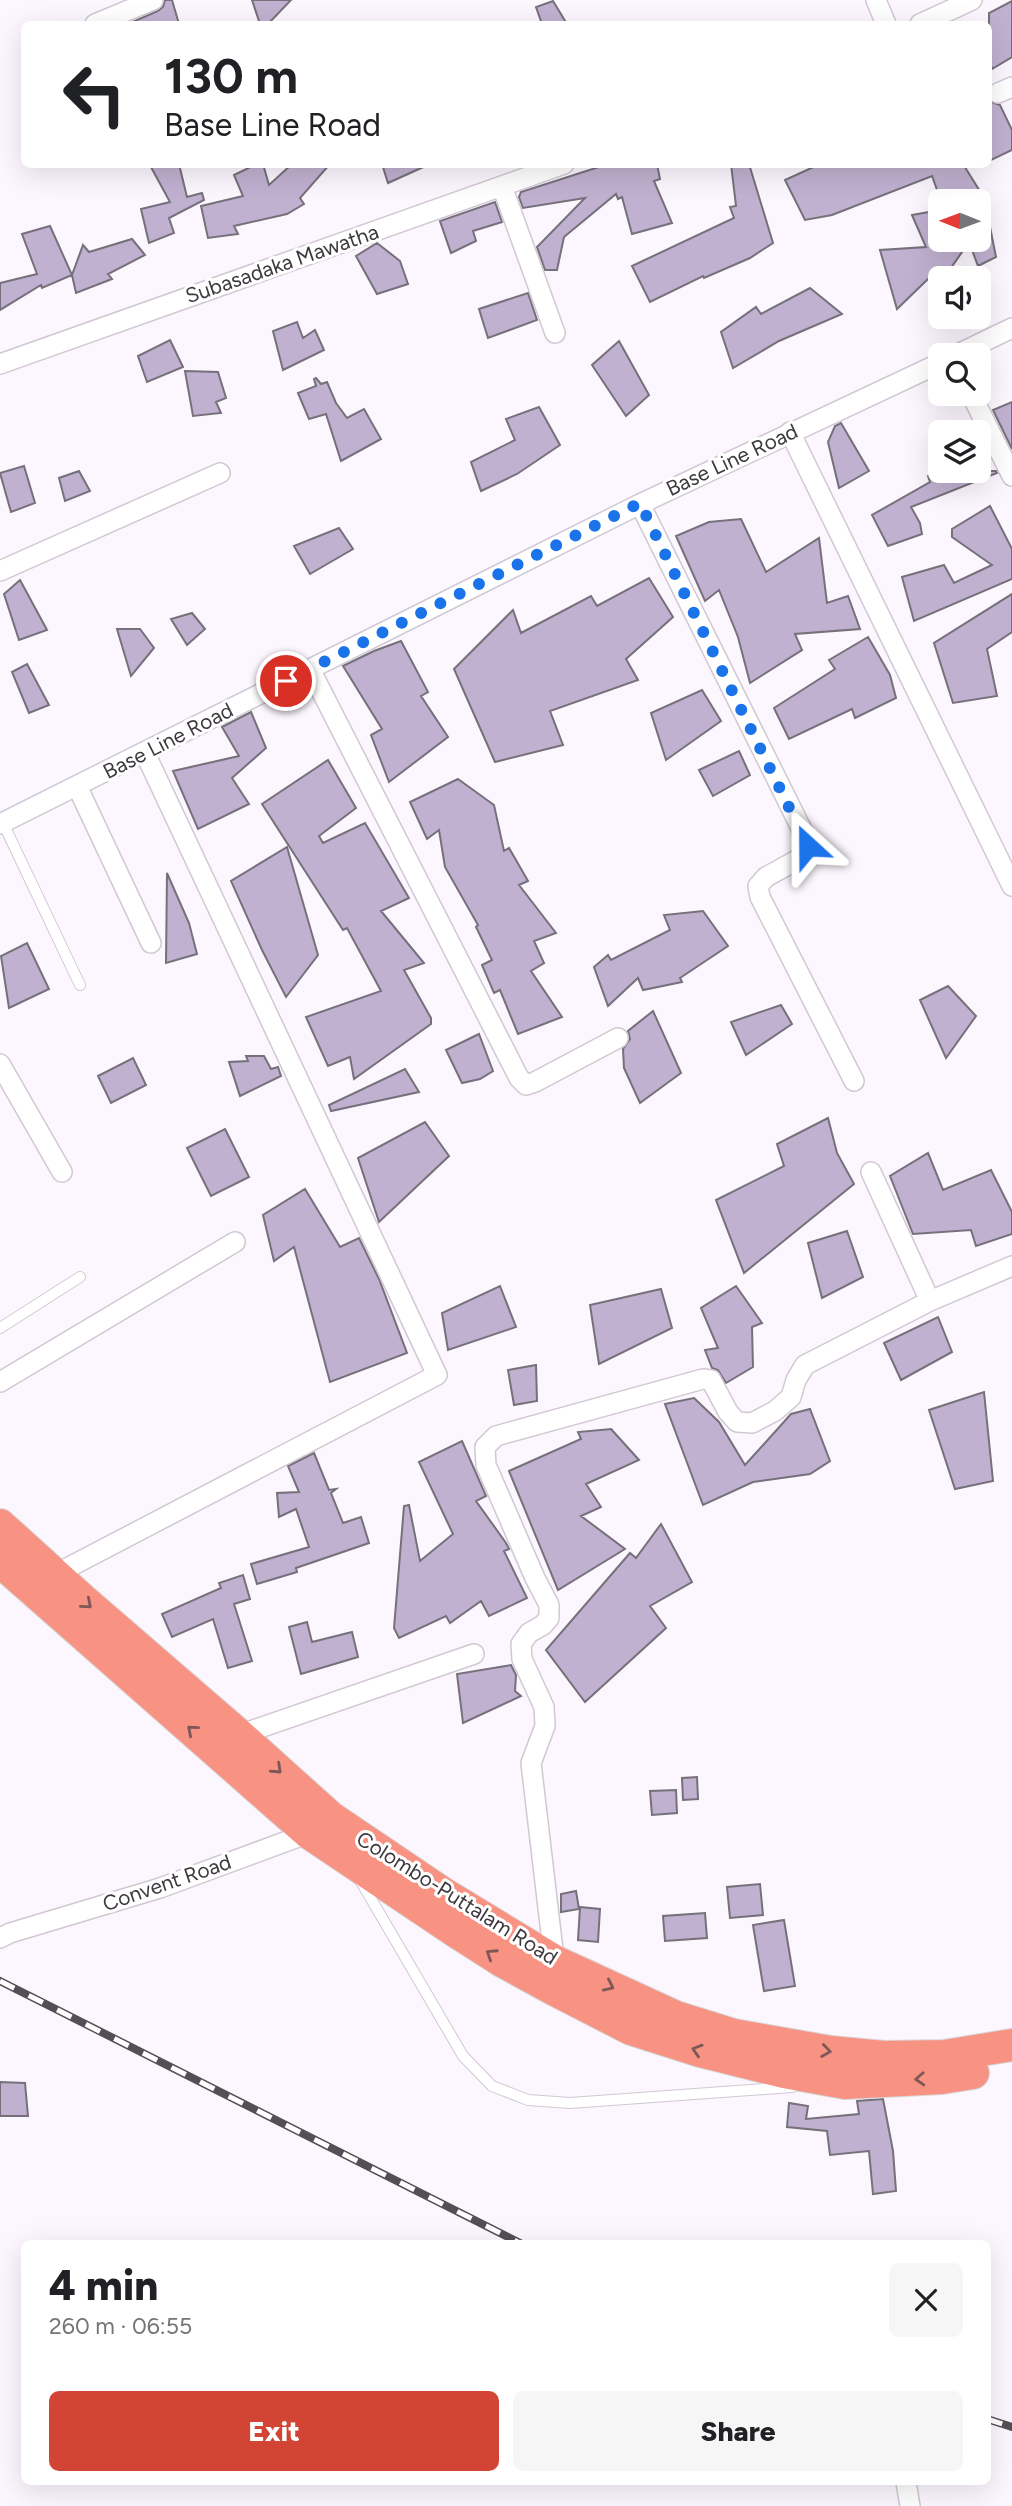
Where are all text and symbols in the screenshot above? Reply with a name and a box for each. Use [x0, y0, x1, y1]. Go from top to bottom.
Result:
text: 130 m [164, 46, 298, 105]
icon: left [49, 49, 140, 140]
text: Base Line Road [164, 106, 381, 144]
north arrow [928, 189, 990, 252]
map controls [928, 189, 991, 483]
street label: Subasadaka Mawatha [182, 219, 382, 308]
button: sound [928, 266, 991, 329]
button: search [928, 343, 991, 406]
street label: Base Line Road [662, 418, 802, 501]
button: layers [928, 420, 991, 483]
pin [256, 651, 316, 711]
icon: arrive [267, 662, 305, 700]
street label: Base Line Road [99, 697, 237, 784]
position arrow [771, 809, 845, 883]
one-way arrow [79, 1596, 92, 1608]
one-way arrow [187, 1726, 200, 1738]
one-way arrow [269, 1761, 282, 1774]
street label: Colombo-Puttalam Road [352, 1825, 562, 1970]
street label: Convent Road [99, 1849, 234, 1916]
one-way arrow [486, 1950, 499, 1963]
one-way arrow [602, 1978, 615, 1992]
one-way arrow [691, 2043, 703, 2058]
one-way arrow [820, 2043, 832, 2058]
one-way arrow [914, 2071, 925, 2086]
text: 4 min [49, 2260, 158, 2311]
button: close [889, 2263, 963, 2337]
text: 260 m · 06:55 [49, 2312, 192, 2340]
button: Exit [49, 2391, 499, 2471]
button: Share [513, 2391, 963, 2471]

